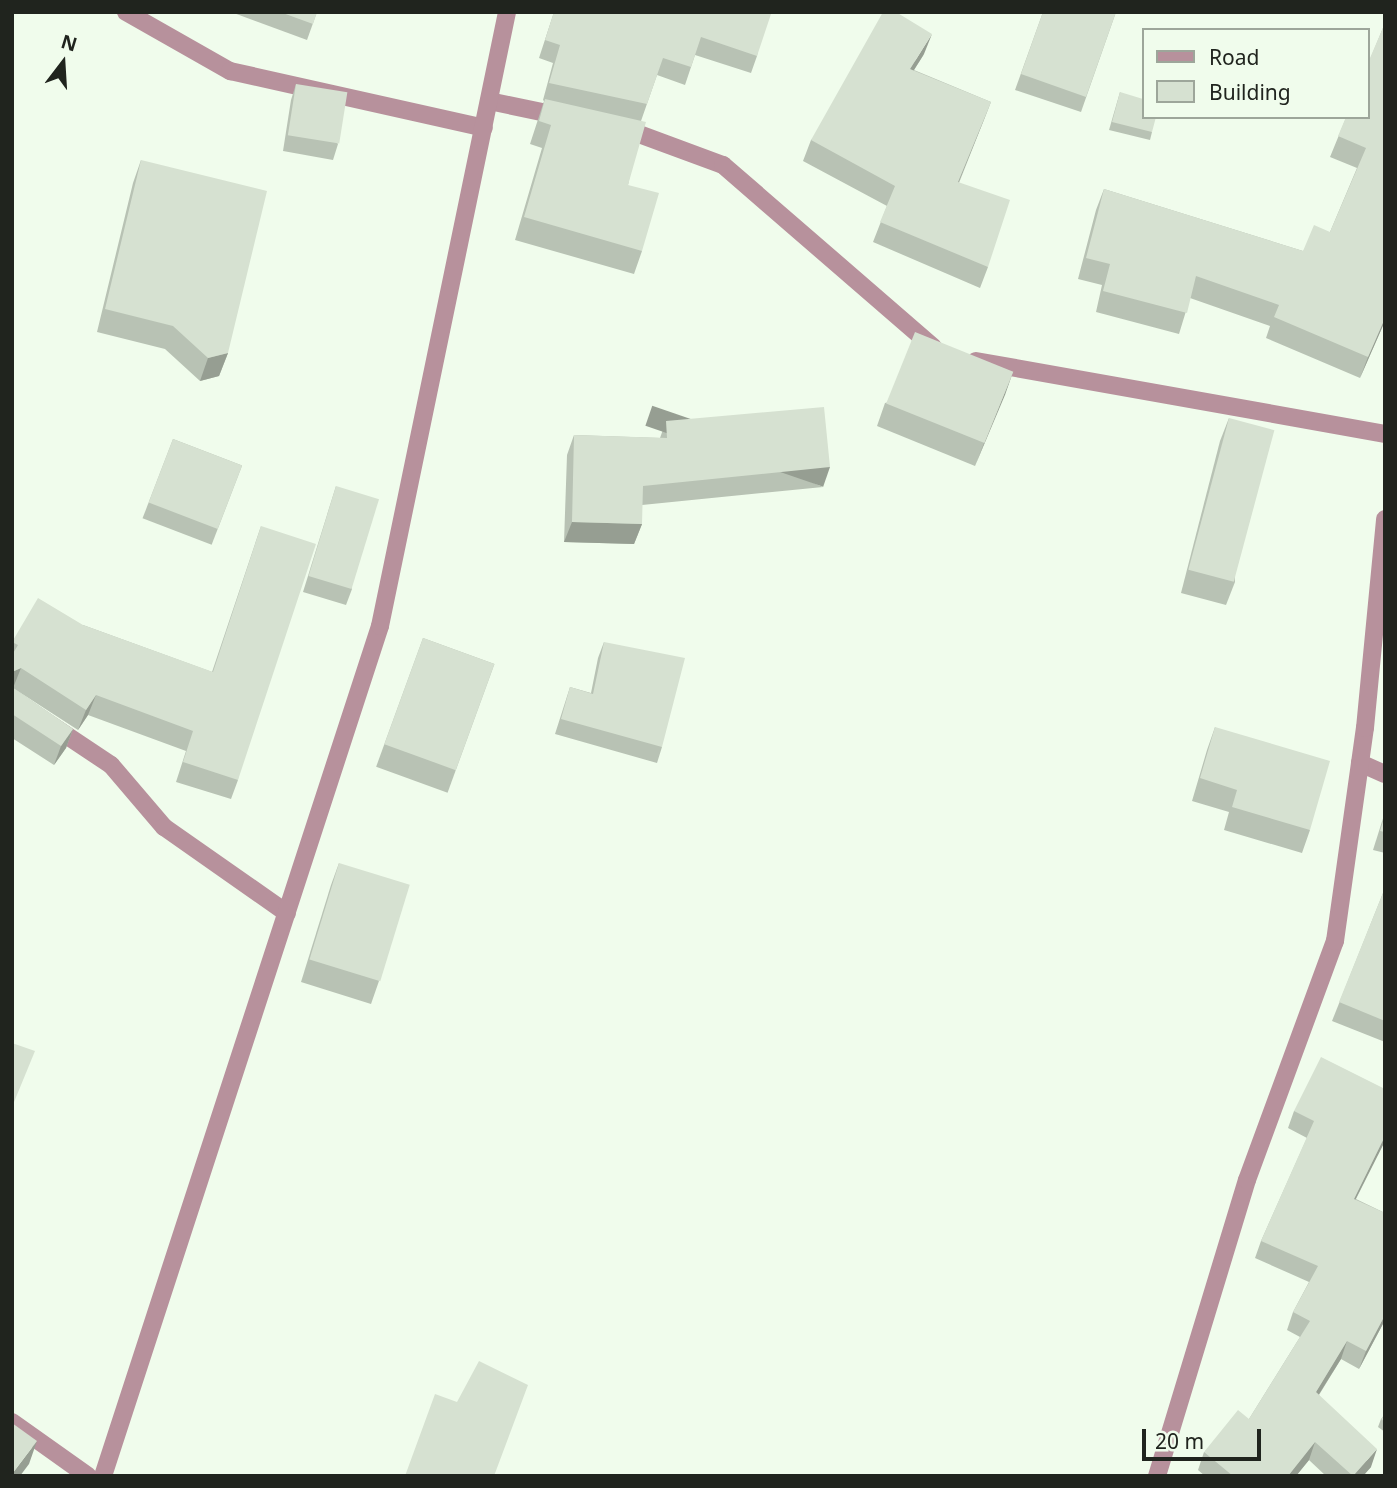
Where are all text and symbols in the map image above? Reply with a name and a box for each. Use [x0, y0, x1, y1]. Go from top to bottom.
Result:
north arrow [28, 28, 98, 98]
text: N [58, 28, 80, 58]
legend [1142, 28, 1369, 119]
text: Road [1209, 43, 1259, 71]
text: Building [1209, 78, 1291, 106]
scale bar [1145, 1414, 1264, 1458]
text: 20 m [1155, 1427, 1204, 1455]

